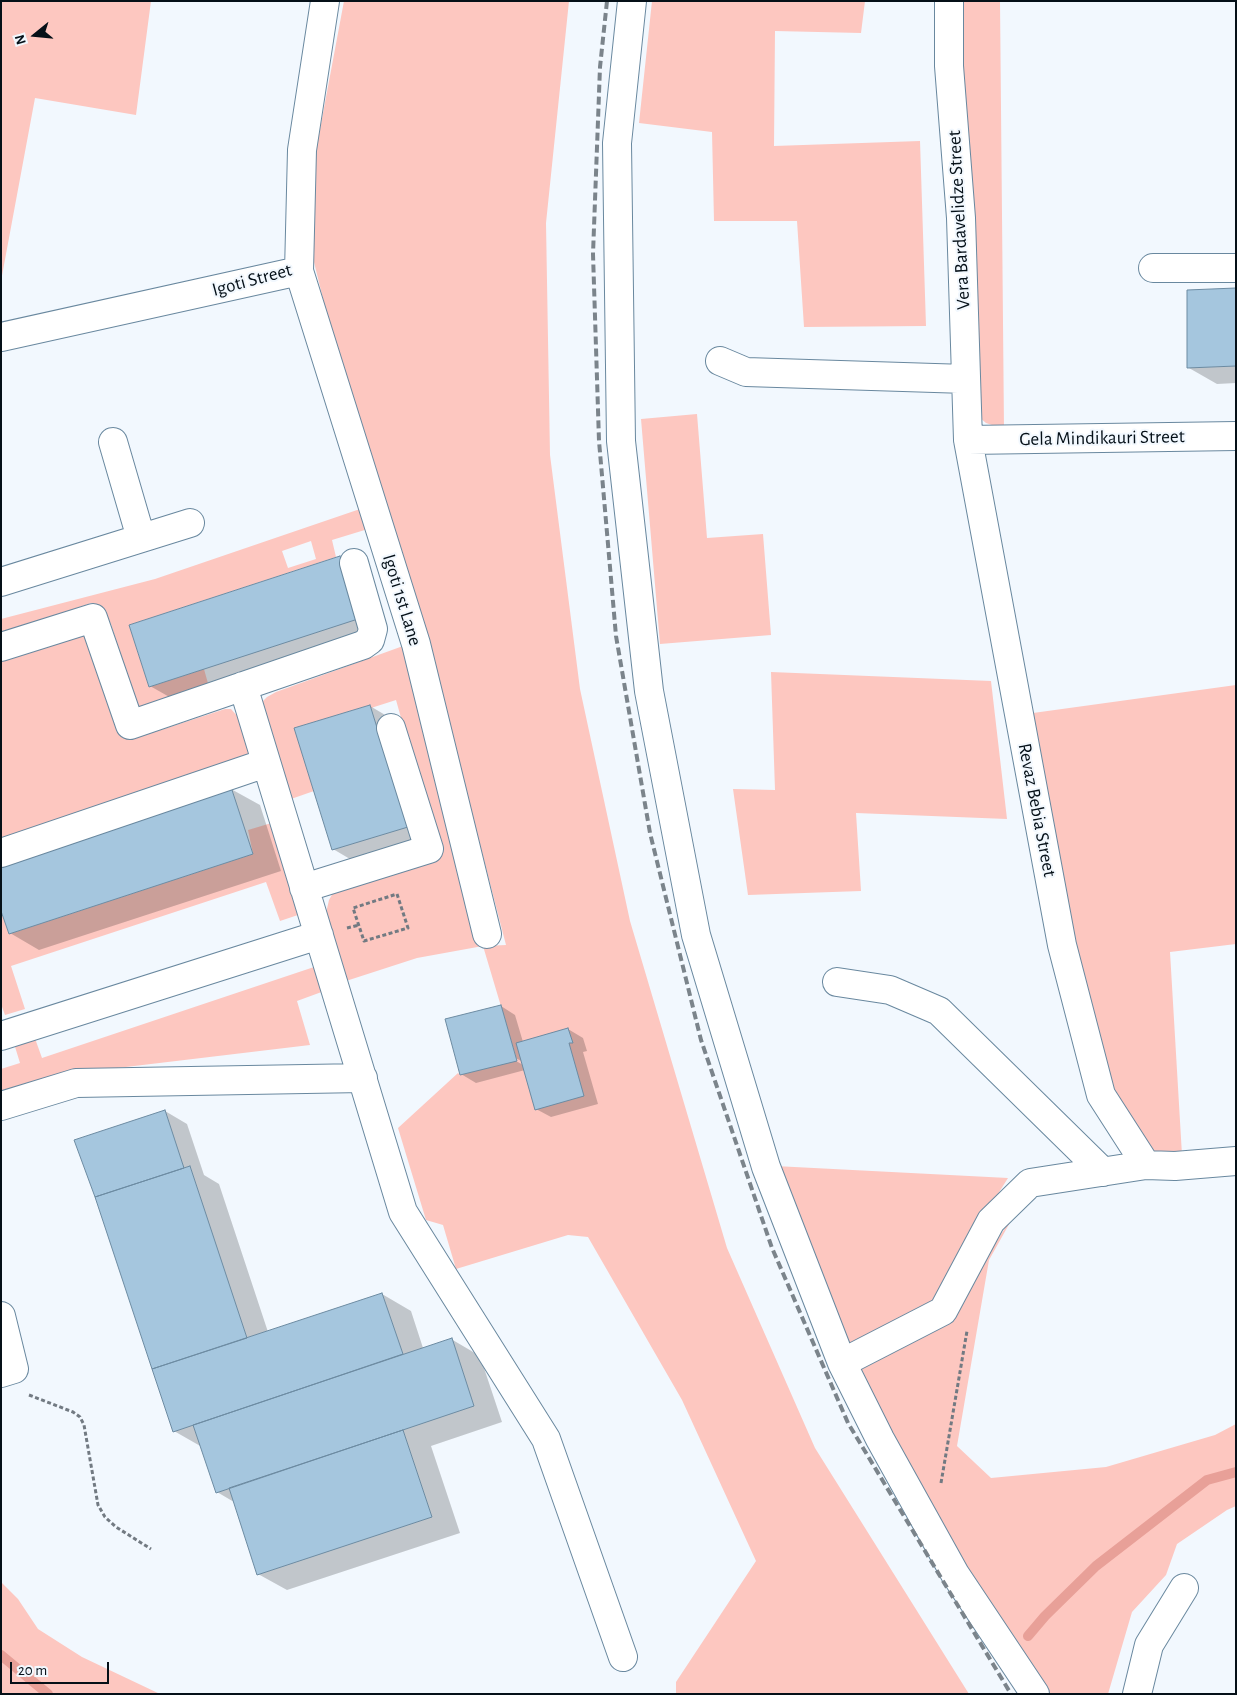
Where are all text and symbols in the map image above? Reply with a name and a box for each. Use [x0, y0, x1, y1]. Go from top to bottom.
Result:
north arrow [10, 10, 60, 60]
text: N [13, 33, 29, 46]
street label: Vera Bardavelidze Street [943, 130, 975, 310]
street label: Igoti Street [210, 258, 294, 302]
street label: Gela Mindikauri Street [1019, 425, 1185, 451]
street label: Igoti 1st Lane [377, 551, 427, 649]
street label: Revaz Bebia Street [1013, 741, 1061, 879]
scale bar [12, 1652, 111, 1684]
text: 20 m [18, 1663, 47, 1678]

